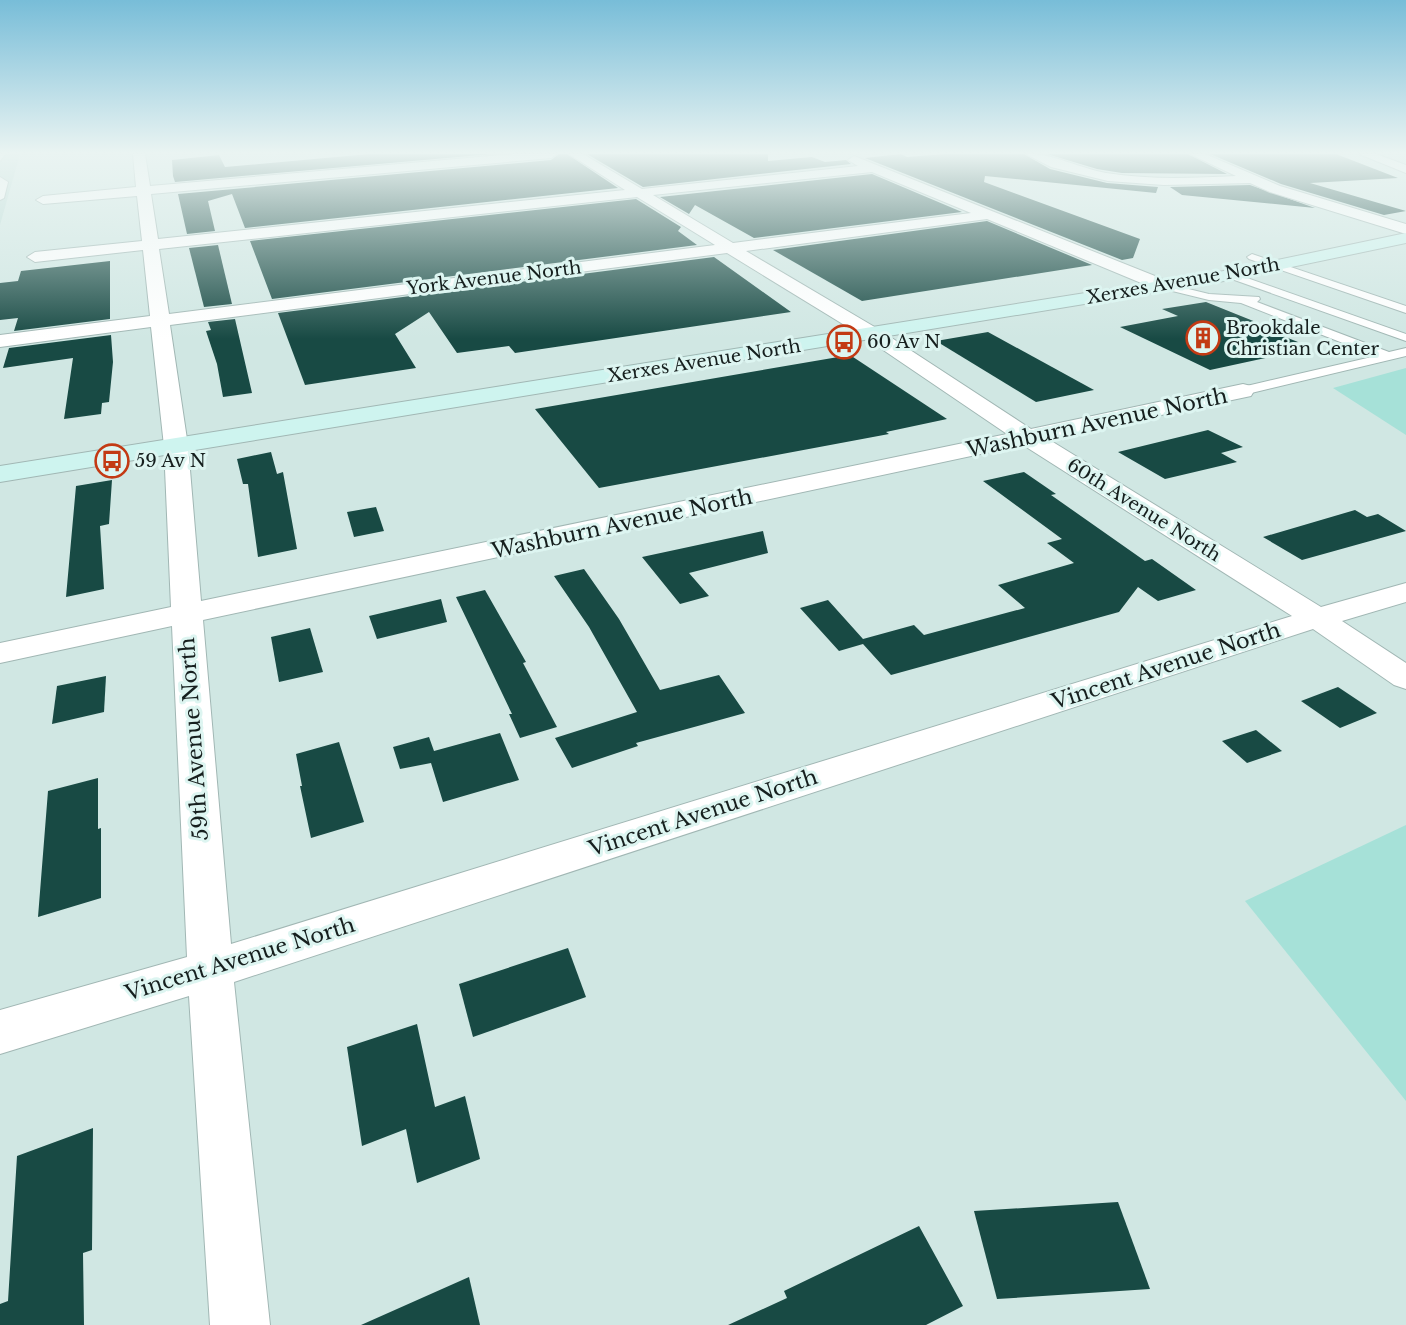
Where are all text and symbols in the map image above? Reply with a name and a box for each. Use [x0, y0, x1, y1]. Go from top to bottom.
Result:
street label: Xerxes Avenue North [1085, 253, 1281, 309]
street label: York Avenue North [404, 256, 583, 300]
place label: Brookdale Christian Center [1226, 317, 1379, 360]
building icon: Brookdale Christian Center [1185, 320, 1221, 356]
bus stop icon: 60 Av N [826, 324, 862, 360]
place label: 60 Av N [867, 331, 941, 353]
street label: Xerxes Avenue North [606, 335, 802, 387]
street label: Washburn Avenue North [963, 383, 1230, 464]
bus stop icon: 59 Av N [94, 443, 130, 479]
place label: 59 Av N [135, 450, 206, 472]
street label: 60th Avenue North [1063, 454, 1225, 566]
street label: Washburn Avenue North [488, 484, 755, 565]
street label: Vincent Avenue North [1047, 617, 1284, 716]
street label: 59th Avenue North [174, 637, 214, 841]
street label: Vincent Avenue North [584, 764, 821, 863]
street label: Vincent Avenue North [121, 912, 358, 1007]

